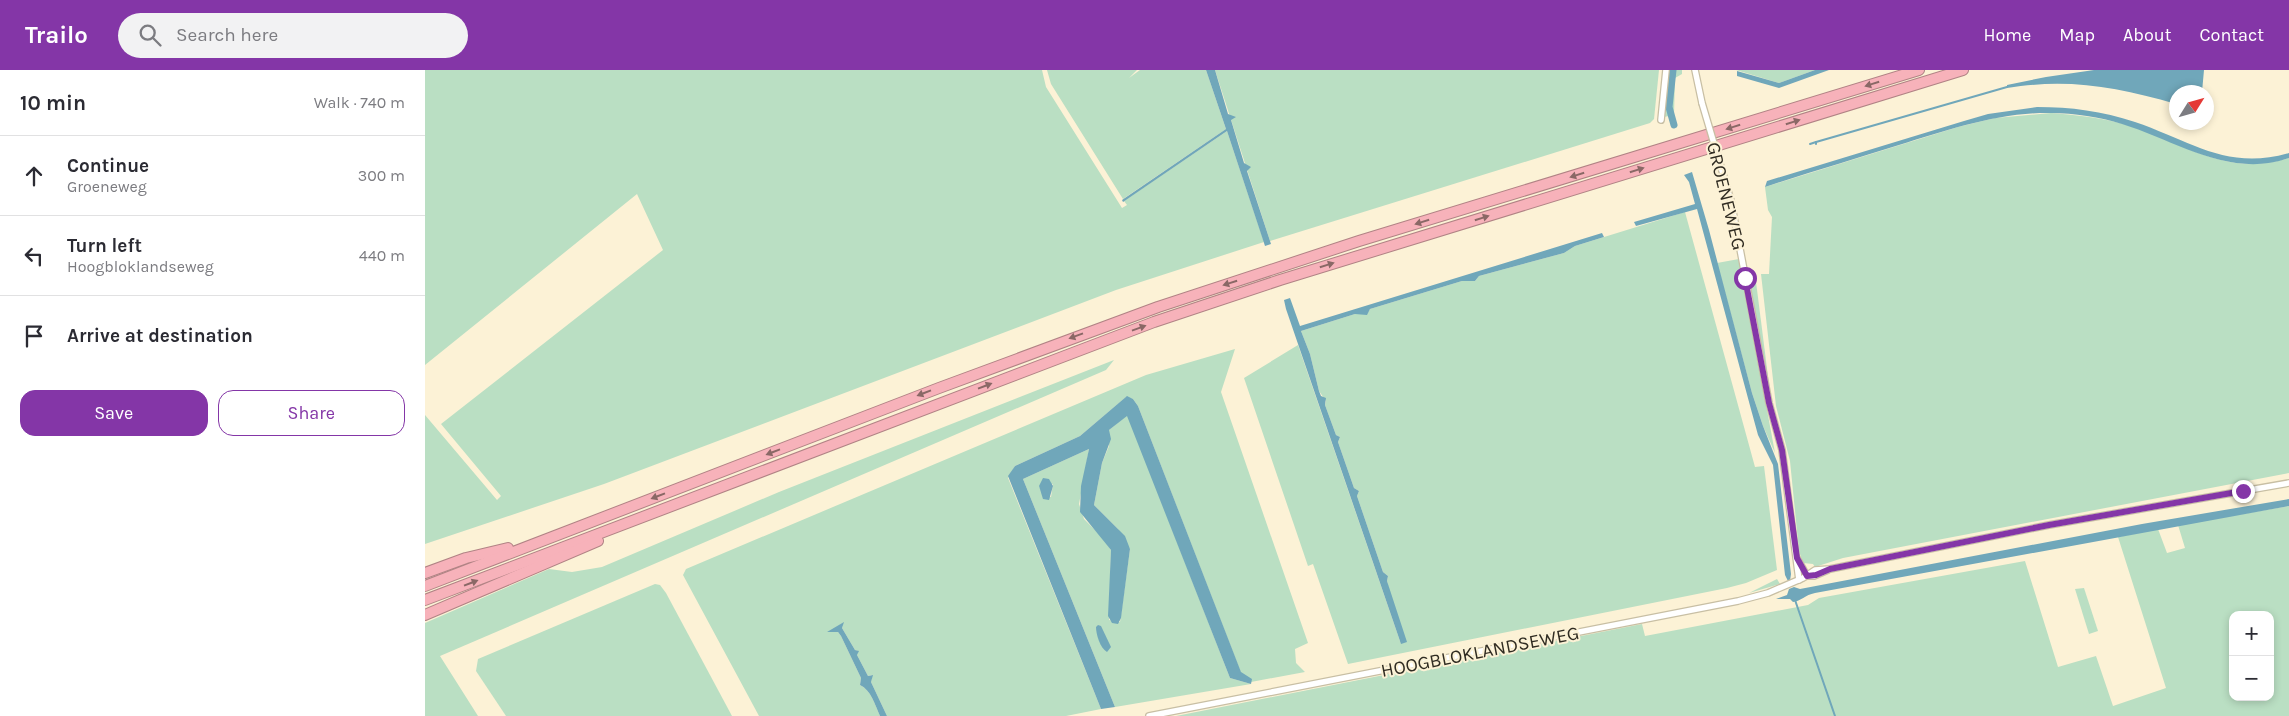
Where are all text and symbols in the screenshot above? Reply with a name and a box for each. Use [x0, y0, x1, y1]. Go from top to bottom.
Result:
search box [118, 13, 468, 58]
text: Trailo [25, 21, 88, 49]
icon: search [136, 21, 164, 49]
text: Search here [176, 24, 278, 46]
text: Home [1983, 24, 2031, 46]
text: Map [2059, 24, 2095, 46]
text: About [2123, 24, 2172, 46]
text: Contact [2200, 24, 2264, 46]
one-way arrow [1865, 81, 1880, 89]
north arrow [2169, 85, 2214, 130]
text: 10 min [20, 91, 86, 115]
text: Walk · 740 m [314, 93, 405, 112]
one-way arrow [1785, 118, 1800, 126]
one-way arrow [1725, 124, 1740, 132]
street label: GROENEWEG [1702, 140, 1750, 252]
text: Continue [67, 155, 149, 177]
icon: ahead [20, 162, 48, 190]
text: 300 m [358, 166, 405, 185]
one-way arrow [1630, 166, 1645, 174]
one-way arrow [1570, 171, 1585, 179]
text: Groeneweg [67, 177, 147, 196]
one-way arrow [1475, 213, 1490, 221]
one-way arrow [1414, 219, 1429, 227]
text: Turn left [67, 235, 142, 257]
icon: left [20, 242, 48, 270]
text: 440 m [359, 246, 405, 265]
text: Hoogbloklandseweg [67, 257, 214, 276]
one-way arrow [1319, 261, 1334, 269]
route start [1734, 267, 1757, 290]
one-way arrow [1222, 279, 1237, 287]
icon: arrive [20, 322, 48, 350]
one-way arrow [1132, 324, 1147, 331]
text: Arrive at destination [67, 325, 253, 347]
one-way arrow [1069, 333, 1084, 340]
one-way arrow [977, 381, 992, 389]
button: Save [20, 390, 208, 436]
button: Share [218, 390, 405, 436]
one-way arrow [917, 390, 931, 398]
one-way arrow [765, 449, 780, 456]
route end [2232, 480, 2255, 503]
one-way arrow [650, 492, 665, 500]
one-way arrow [463, 579, 478, 586]
map controls [2229, 611, 2274, 701]
button: + [2229, 611, 2274, 656]
street label: HOOGBLOKLANDSEWEG [1379, 622, 1581, 682]
button: − [2229, 656, 2274, 701]

